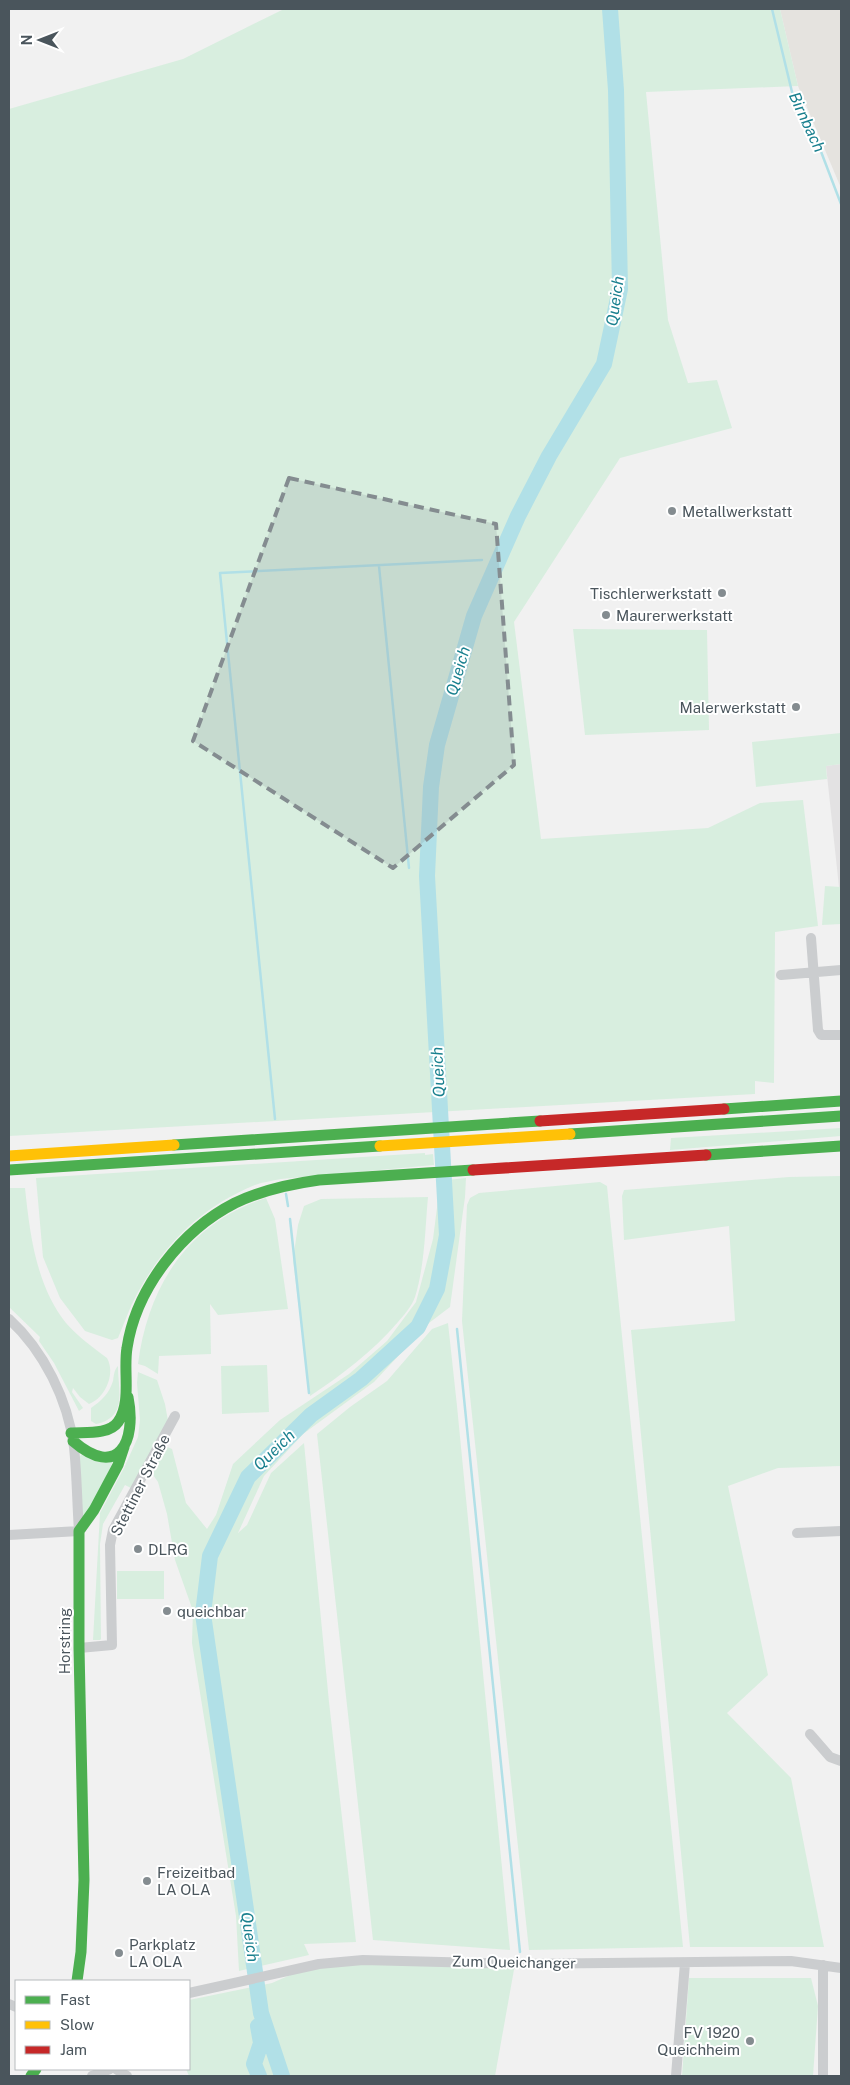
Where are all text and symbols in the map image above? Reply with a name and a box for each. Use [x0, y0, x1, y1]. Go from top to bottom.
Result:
north arrow [15, 15, 65, 65]
text: N [19, 35, 35, 45]
water label: Birnbach [785, 89, 829, 155]
water label: Queich [602, 275, 628, 327]
place label: Metallwerkstatt [682, 503, 792, 520]
marker: Metallwerkstatt [666, 505, 678, 517]
place label: Tischlerwerkstatt [590, 585, 712, 602]
marker: Tischlerwerkstatt [716, 587, 728, 599]
place label: Maurerwerkstatt [616, 607, 733, 624]
marker: Maurerwerkstatt [600, 609, 612, 621]
water label: Queich [442, 644, 474, 698]
place label: Malerwerkstatt [679, 699, 786, 716]
marker: Malerwerkstatt [790, 701, 802, 713]
water label: Queich [427, 1046, 449, 1098]
water label: Queich [249, 1426, 299, 1474]
street label: Stettiner Straße [107, 1431, 173, 1539]
place label: DLRG [148, 1541, 188, 1558]
marker: DLRG [132, 1543, 144, 1555]
place label: queichbar [177, 1603, 247, 1620]
marker: queichbar [161, 1605, 173, 1617]
street label: Horstring [56, 1608, 73, 1674]
place label: Freizeitbad LA OLA [157, 1864, 235, 1898]
marker: Freizeitbad LA OLA [141, 1875, 153, 1887]
water label: Queich [237, 1911, 263, 1963]
place label: Parkplatz LA OLA [129, 1936, 195, 1970]
marker: Parkplatz LA OLA [113, 1947, 125, 1959]
street label: Zum Queichanger [452, 1952, 576, 1972]
legend [15, 1980, 190, 2070]
text: Fast [60, 1991, 90, 2008]
text: Slow [60, 2016, 95, 2033]
place label: FV 1920 Queichheim [657, 2024, 740, 2058]
marker: FV 1920 Queichheim [744, 2035, 756, 2047]
text: Jam [60, 2041, 87, 2058]

